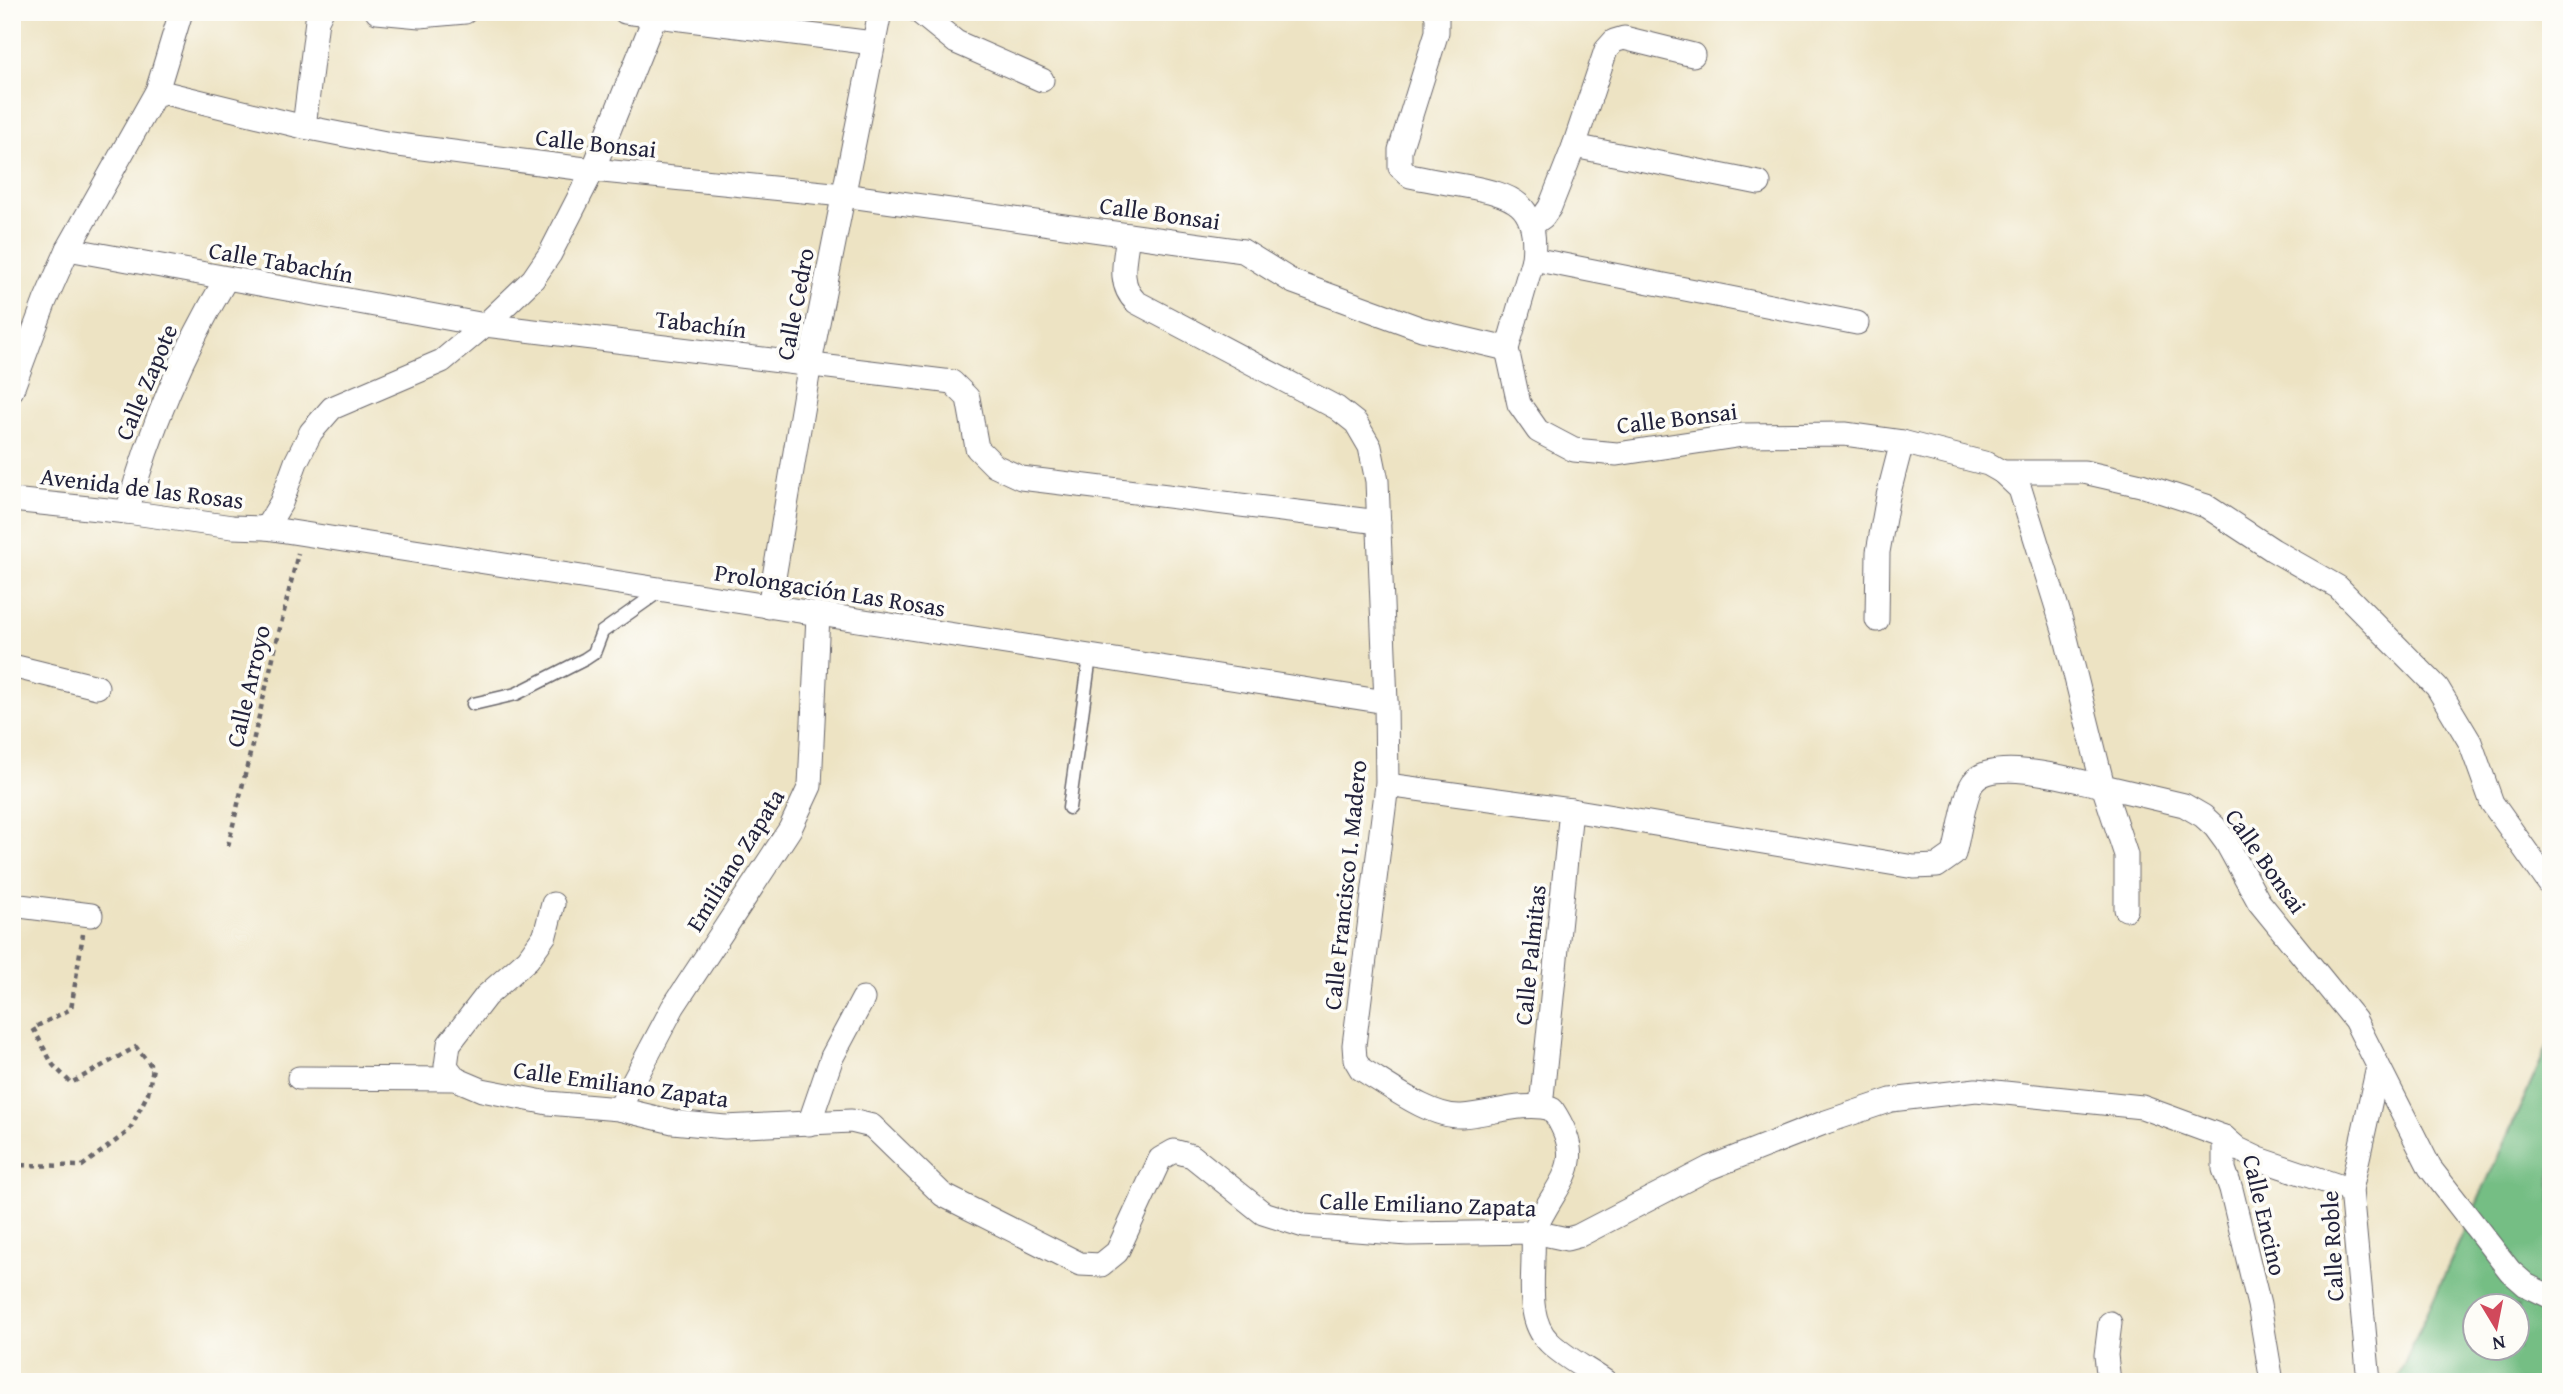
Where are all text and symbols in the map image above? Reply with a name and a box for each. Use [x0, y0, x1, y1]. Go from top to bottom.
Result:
street label: Calle Bonsai [534, 119, 658, 167]
street label: Calle Bonsai [1097, 187, 1223, 239]
street label: Calle Tabachín [206, 232, 356, 292]
street label: Calle Cedro [767, 245, 823, 363]
street label: Tabachín [653, 301, 749, 347]
street label: Calle Zapote [106, 318, 186, 446]
street label: Calle Bonsai [1615, 393, 1740, 443]
street label: Avenida de las Rosas [38, 458, 246, 518]
street label: Prolongación Las Rosas [712, 554, 948, 626]
street label: Calle Arroyo [217, 621, 279, 751]
street label: Calle Francisco I. Madero [1314, 758, 1376, 1012]
street label: Emiliano Zapata [677, 781, 793, 938]
street label: Calle Bonsai [2217, 801, 2315, 921]
street label: Calle Palmitas [1505, 883, 1555, 1027]
street label: Calle Emiliano Zapata [511, 1052, 731, 1117]
street label: Calle Encino [2234, 1151, 2296, 1279]
street label: Calle Emiliano Zapata [1319, 1183, 1538, 1225]
street label: Calle Roble [2312, 1190, 2352, 1302]
north arrow [2462, 1292, 2532, 1362]
text: N [2490, 1329, 2508, 1359]

